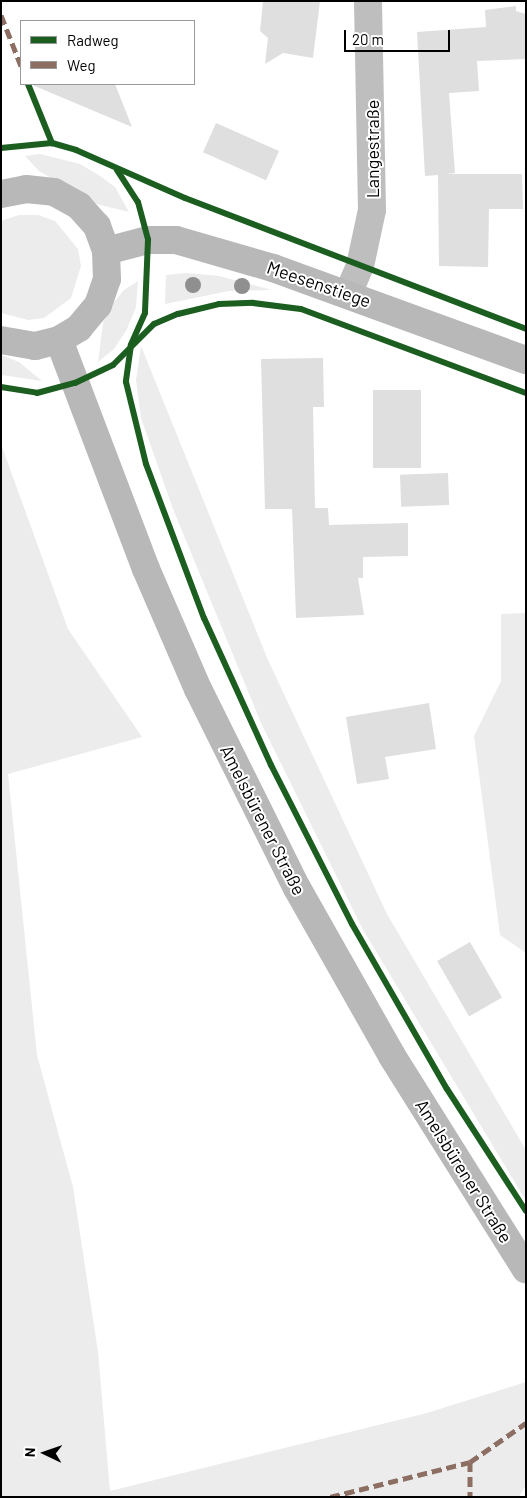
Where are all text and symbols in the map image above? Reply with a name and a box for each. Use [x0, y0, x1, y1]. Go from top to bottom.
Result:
legend [20, 20, 195, 85]
scale bar [347, 20, 453, 52]
text: 20 m [352, 30, 384, 48]
text: Radweg [67, 31, 119, 49]
text: Weg [67, 56, 95, 74]
street label: Langestraße [361, 100, 383, 198]
street label: Meesenstiege [264, 256, 374, 312]
street label: Amelsbürener Straße [216, 741, 310, 899]
street label: Amelsbürener Straße [411, 1095, 517, 1247]
north arrow [20, 1428, 70, 1478]
text: N [21, 1447, 38, 1457]

